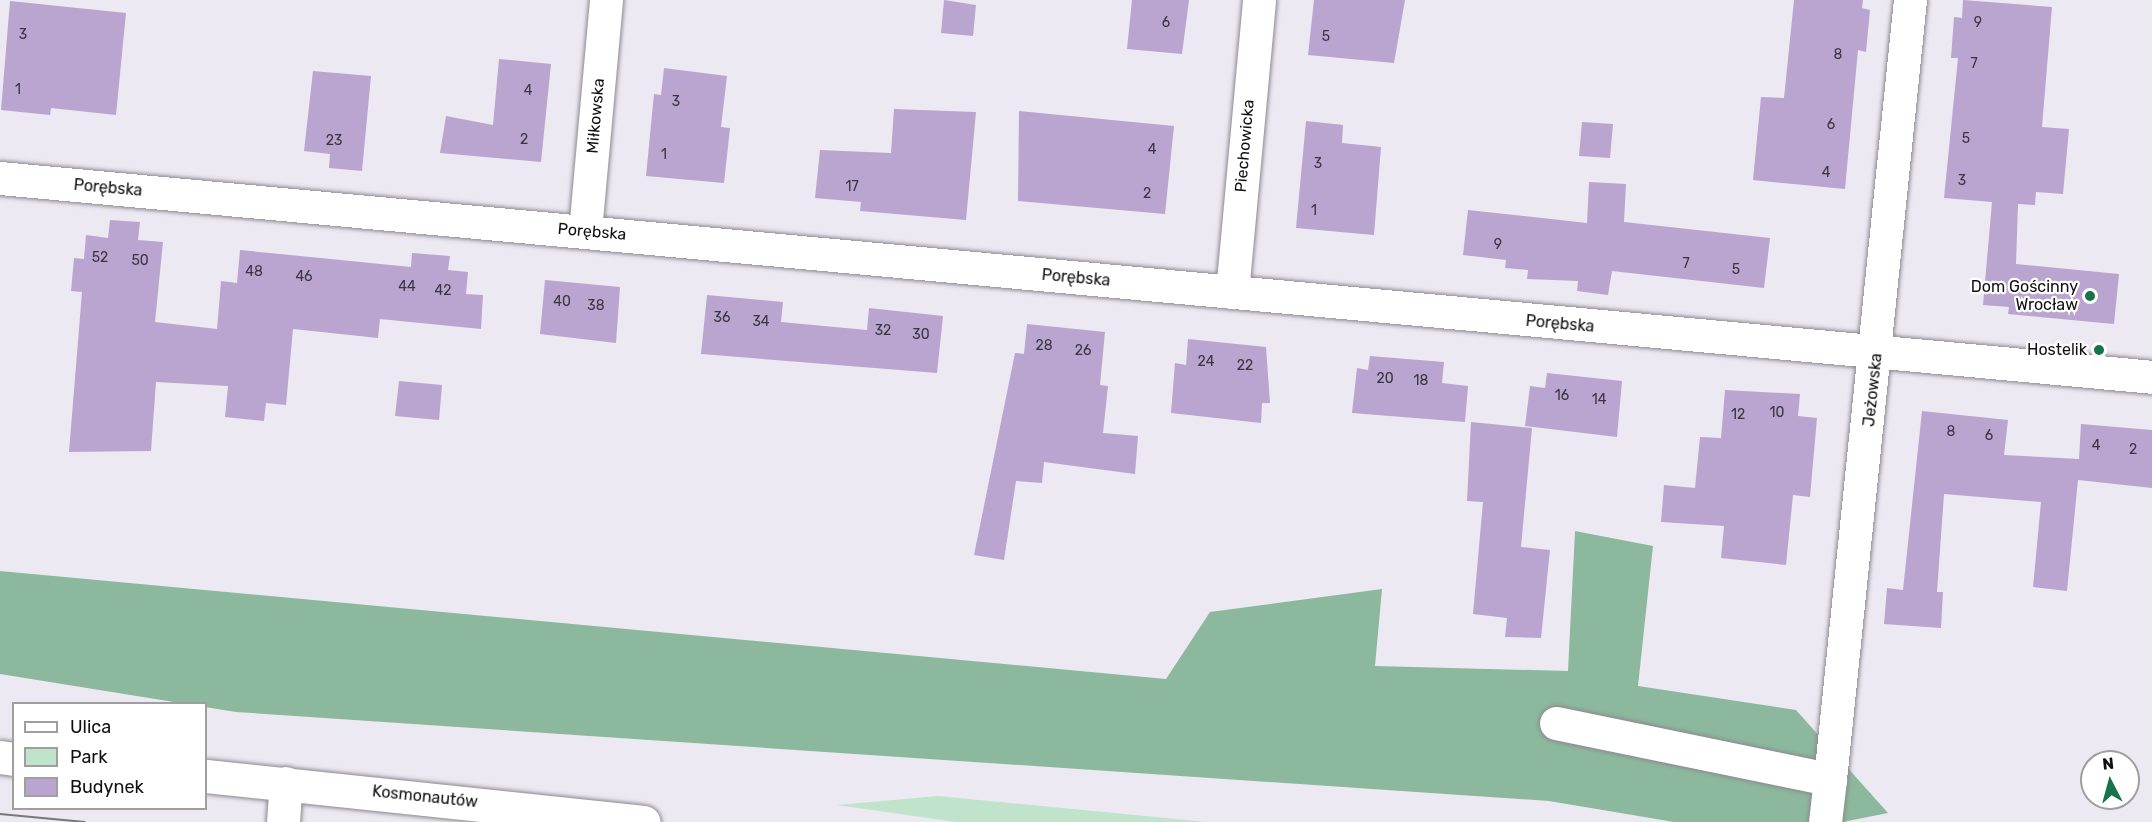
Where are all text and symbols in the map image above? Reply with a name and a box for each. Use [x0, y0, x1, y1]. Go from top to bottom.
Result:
house number: 6 [1162, 15, 1170, 31]
house number: 9 [1974, 15, 1982, 31]
house number: 3 [19, 27, 27, 43]
house number: 5 [1322, 29, 1330, 45]
house number: 8 [1834, 47, 1842, 63]
house number: 7 [1970, 56, 1978, 72]
street label: Miłkowska [583, 78, 609, 154]
house number: 1 [15, 82, 21, 98]
house number: 4 [524, 83, 532, 99]
house number: 3 [672, 94, 680, 110]
street label: Piechowicka [1231, 99, 1259, 193]
house number: 6 [1827, 117, 1835, 133]
house number: 5 [1962, 131, 1970, 147]
house number: 2 [520, 132, 528, 148]
house number: 23 [326, 133, 342, 149]
house number: 4 [1148, 142, 1156, 158]
house number: 1 [661, 147, 667, 163]
house number: 3 [1314, 156, 1322, 172]
house number: 4 [1822, 165, 1830, 181]
house number: 3 [1958, 173, 1966, 189]
street label: Porębska [73, 175, 143, 201]
house number: 17 [845, 179, 859, 195]
house number: 2 [1143, 186, 1151, 202]
house number: 1 [1311, 203, 1317, 219]
street label: Porębska [557, 219, 627, 245]
house number: 9 [1494, 237, 1502, 253]
house number: 52 [92, 250, 108, 266]
house number: 50 [131, 253, 149, 269]
house number: 7 [1682, 256, 1690, 272]
house number: 5 [1732, 262, 1740, 278]
house number: 48 [245, 264, 263, 280]
street label: Porębska [1041, 265, 1111, 291]
house number: 46 [295, 269, 313, 285]
place label: Dom Gościnny Wrocław [1971, 277, 2078, 315]
house number: 44 [398, 279, 416, 295]
house number: 42 [435, 283, 451, 299]
marker: Dom Gościnny Wrocław [2083, 289, 2097, 303]
house number: 40 [553, 294, 571, 310]
house number: 38 [587, 298, 605, 314]
house number: 36 [714, 310, 730, 326]
street label: Porębska [1525, 311, 1595, 337]
house number: 34 [752, 314, 770, 330]
house number: 32 [875, 323, 891, 339]
house number: 30 [912, 327, 930, 343]
house number: 28 [1035, 338, 1053, 354]
place label: Hostelik [2027, 340, 2087, 360]
house number: 26 [1075, 343, 1091, 359]
marker: Hostelik [2092, 343, 2106, 357]
street label: Jeżowska [1860, 352, 1886, 428]
house number: 24 [1198, 354, 1214, 370]
house number: 22 [1237, 358, 1253, 374]
house number: 20 [1376, 371, 1394, 387]
house number: 18 [1414, 373, 1428, 389]
house number: 16 [1555, 388, 1569, 404]
house number: 14 [1592, 392, 1606, 408]
house number: 10 [1770, 405, 1784, 421]
house number: 12 [1731, 407, 1745, 423]
house number: 8 [1947, 424, 1955, 440]
house number: 6 [1985, 428, 1993, 444]
house number: 4 [2092, 438, 2100, 454]
house number: 2 [2129, 442, 2137, 458]
legend [12, 702, 207, 810]
text: Ulica [70, 716, 111, 738]
text: Park [70, 746, 107, 768]
north arrow [2080, 750, 2140, 810]
text: N [2102, 754, 2115, 774]
text: Budynek [70, 776, 144, 798]
street label: Kosmonautów [371, 782, 479, 812]

